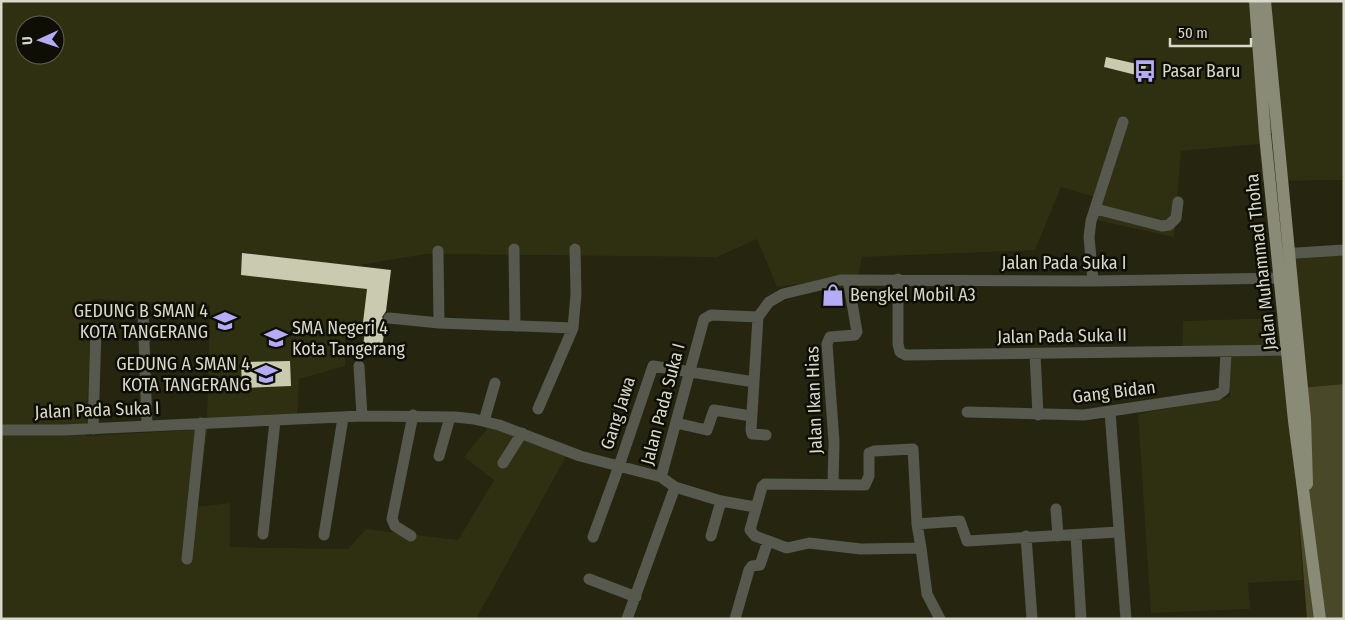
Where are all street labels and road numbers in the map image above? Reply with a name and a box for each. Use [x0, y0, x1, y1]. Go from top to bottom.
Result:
street label: Jalan Muhammad Thoha [1241, 173, 1281, 351]
street label: Jalan Pada Suka I [1002, 252, 1126, 274]
street label: Jalan Pada Suka II [997, 324, 1127, 348]
street label: Jalan Pada Suka I [636, 341, 690, 467]
street label: Jalan Ikan Hias [801, 345, 827, 454]
street label: Gang Jawa [596, 374, 640, 452]
street label: Gang Bidan [1071, 376, 1157, 408]
street label: Jalan Pada Suka I [34, 397, 160, 423]

